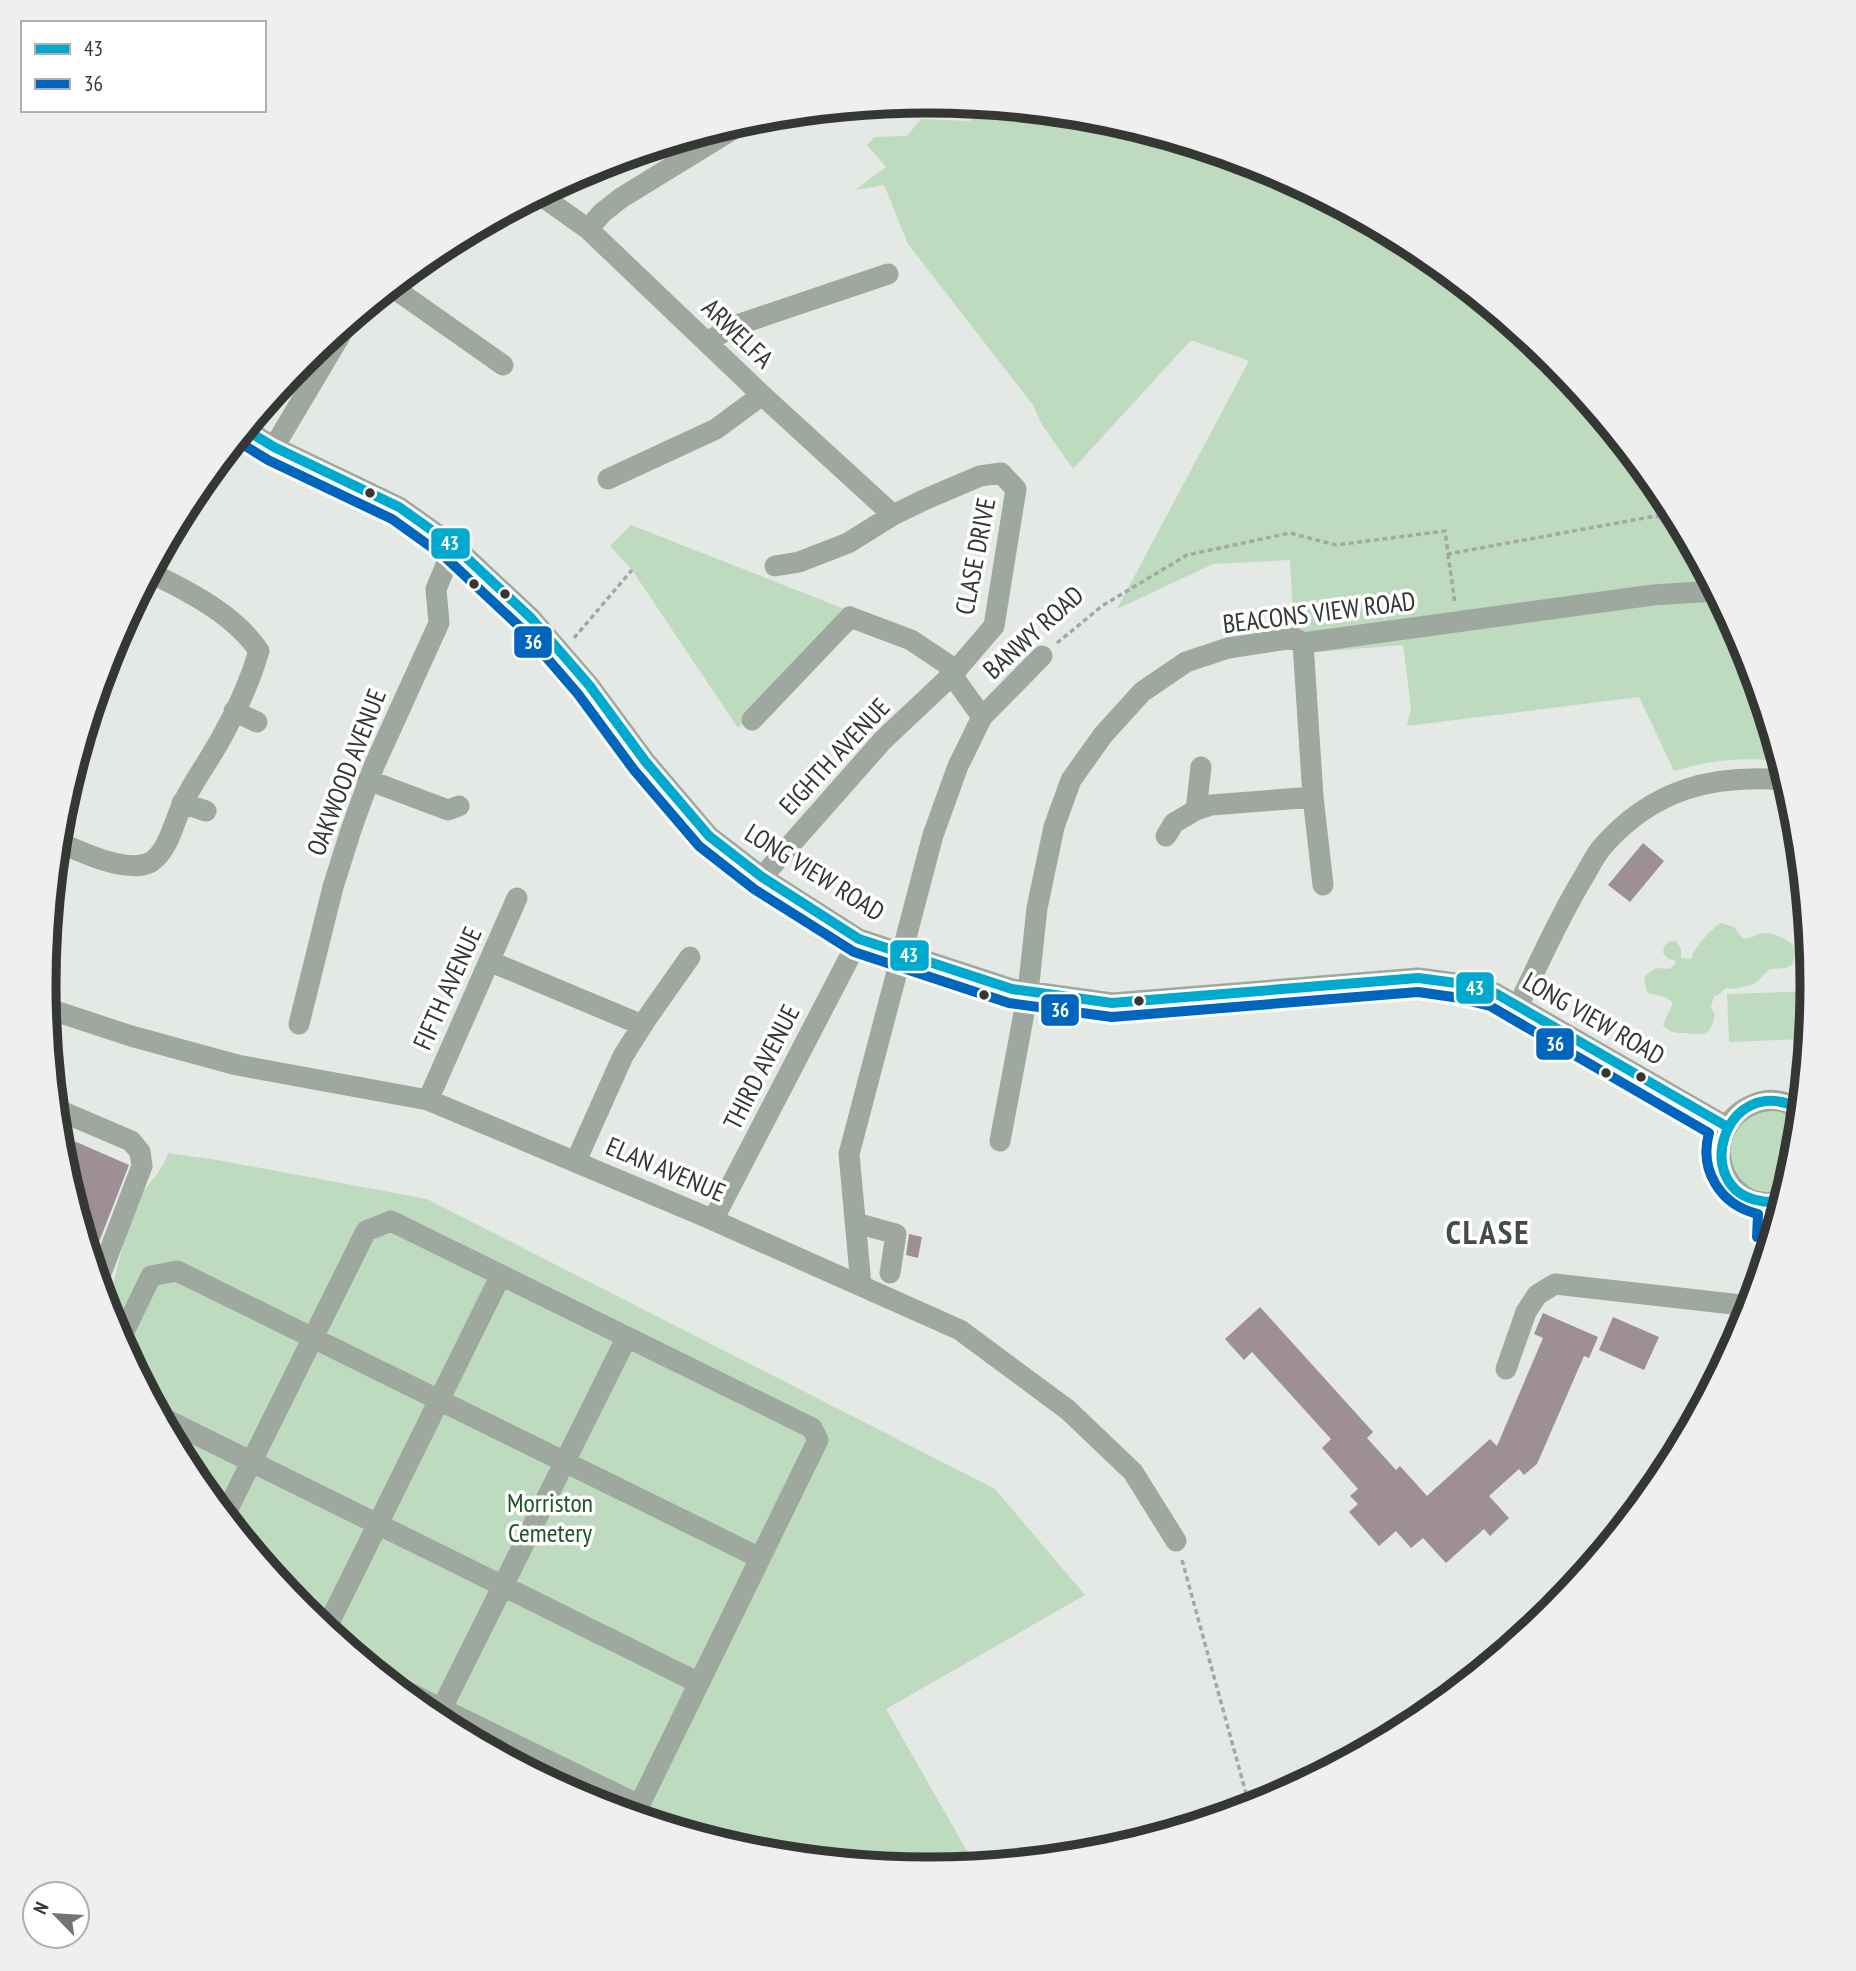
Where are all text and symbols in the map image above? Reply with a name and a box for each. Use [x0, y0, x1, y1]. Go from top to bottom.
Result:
legend [21, 21, 266, 112]
text: 43 [84, 35, 103, 62]
text: 36 [84, 70, 103, 97]
street label: ARWELFA [695, 291, 781, 375]
unlabelled marker [363, 486, 377, 500]
street label: CLASE DRIVE [948, 495, 1002, 617]
line badge: 43 [430, 527, 471, 560]
text: 43 [441, 531, 459, 555]
unlabelled marker [467, 577, 481, 591]
street label: BANWY ROAD [976, 578, 1090, 686]
street label: BEACONS VIEW ROAD [1221, 584, 1417, 640]
unlabelled marker [498, 587, 512, 601]
line badge: 36 [513, 625, 553, 659]
text: 36 [524, 630, 542, 654]
street label: OAKWOOD AVENUE [299, 684, 393, 860]
street label: EIGHTH AVENUE [772, 691, 896, 821]
street label: LONG VIEW ROAD [739, 816, 891, 928]
street label: FIFTH AVENUE [405, 921, 489, 1055]
line badge: 43 [889, 939, 930, 972]
text: 43 [900, 943, 918, 967]
street label: LONG VIEW ROAD [1517, 964, 1671, 1072]
line badge: 43 [1455, 971, 1495, 1005]
text: 43 [1466, 976, 1484, 1000]
unlabelled marker [977, 988, 991, 1002]
line badge: 36 [1040, 993, 1080, 1027]
unlabelled marker [1132, 994, 1146, 1008]
text: 36 [1051, 998, 1069, 1022]
street label: THIRD AVENUE [715, 999, 807, 1135]
line badge: 36 [1535, 1027, 1575, 1061]
text: 36 [1546, 1032, 1564, 1056]
unlabelled marker [1599, 1066, 1613, 1080]
unlabelled marker [1634, 1070, 1648, 1084]
street label: ELAN AVENUE [601, 1129, 731, 1209]
district label: CLASE [1446, 1210, 1530, 1253]
park label: Morriston Cemetery [507, 1486, 593, 1549]
north arrow [21, 1880, 91, 1950]
text: N [28, 1898, 54, 1918]

